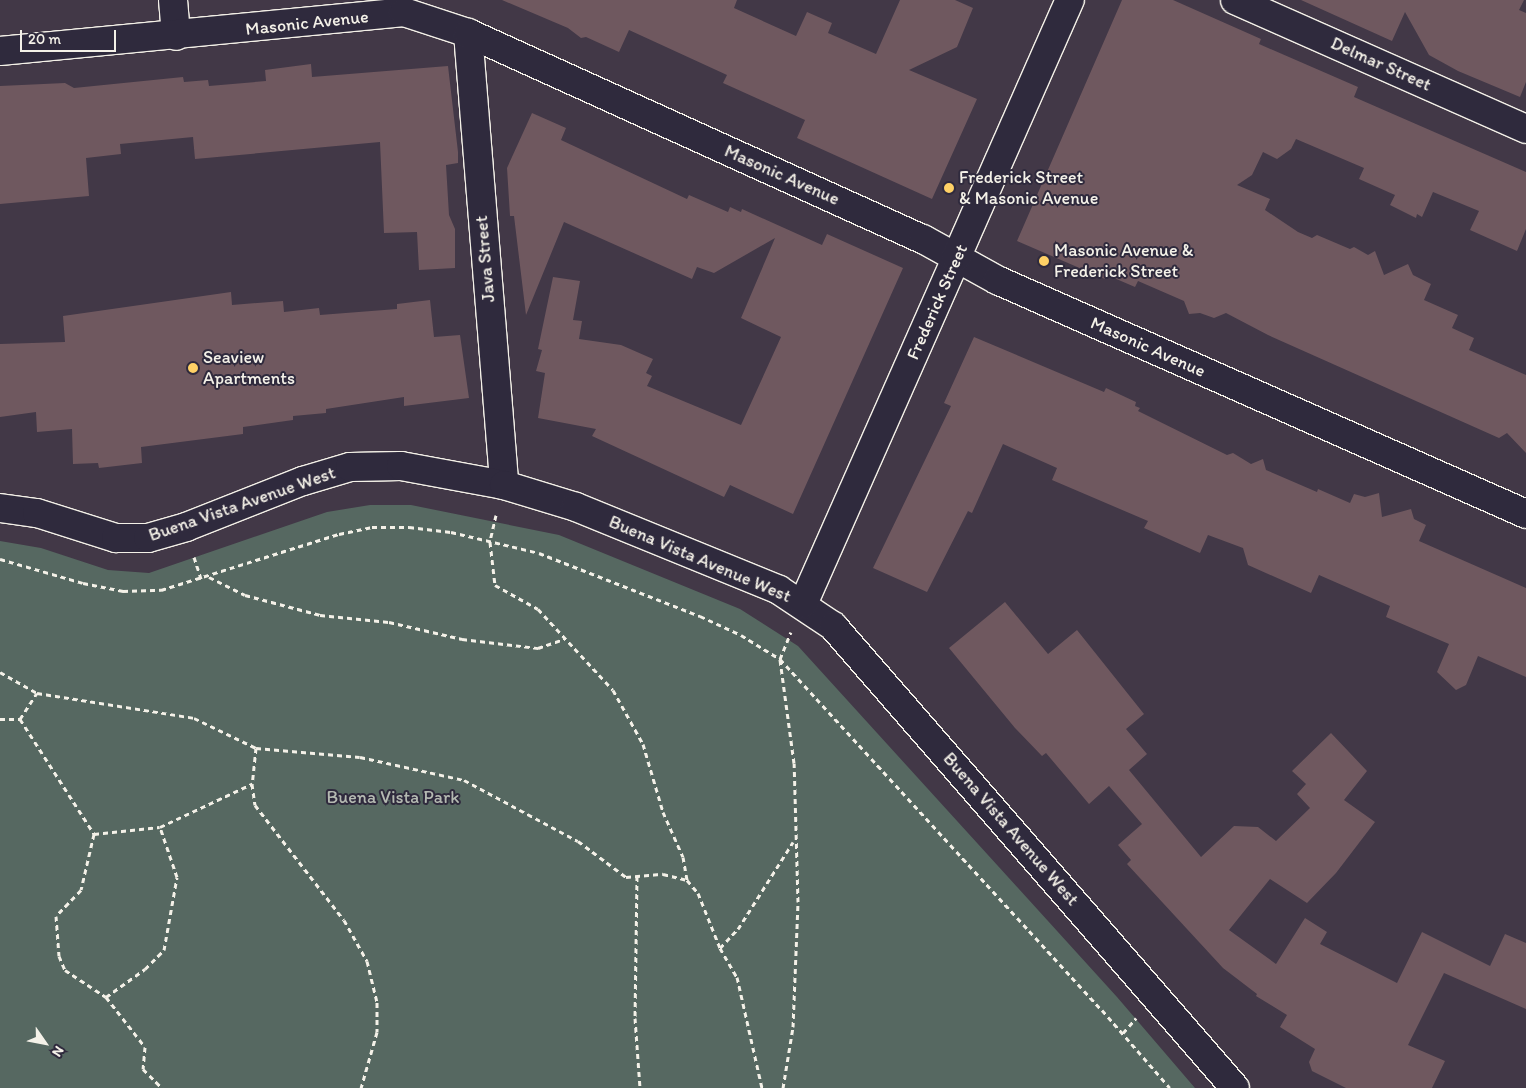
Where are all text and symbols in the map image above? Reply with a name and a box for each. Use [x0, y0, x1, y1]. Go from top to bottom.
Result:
street label: Masonic Avenue [244, 6, 370, 40]
scale bar [22, 20, 119, 52]
text: 20 m [28, 30, 61, 48]
street label: Delmar Street [1327, 32, 1435, 96]
street label: Masonic Avenue [721, 140, 843, 210]
place label: Frederick Street & Masonic Avenue [959, 167, 1098, 210]
marker: Frederick Street & Masonic Avenue [943, 182, 955, 194]
street label: Java Street [470, 215, 500, 303]
place label: Masonic Avenue & Frederick Street [1054, 240, 1193, 282]
street label: Frederick Street [902, 241, 972, 363]
marker: Masonic Avenue & Frederick Street [1038, 255, 1050, 267]
street label: Masonic Avenue [1087, 312, 1209, 382]
place label: Seaview Apartments [203, 347, 295, 389]
marker: Seaview Apartments [187, 362, 199, 374]
street label: Buena Vista Avenue West [146, 462, 338, 546]
street label: Buena Vista Avenue West [606, 511, 794, 607]
street label: Buena Vista Avenue West [939, 748, 1083, 910]
park label: Buena Vista Park [327, 786, 459, 808]
north arrow [20, 1018, 70, 1068]
text: N [48, 1043, 68, 1060]

